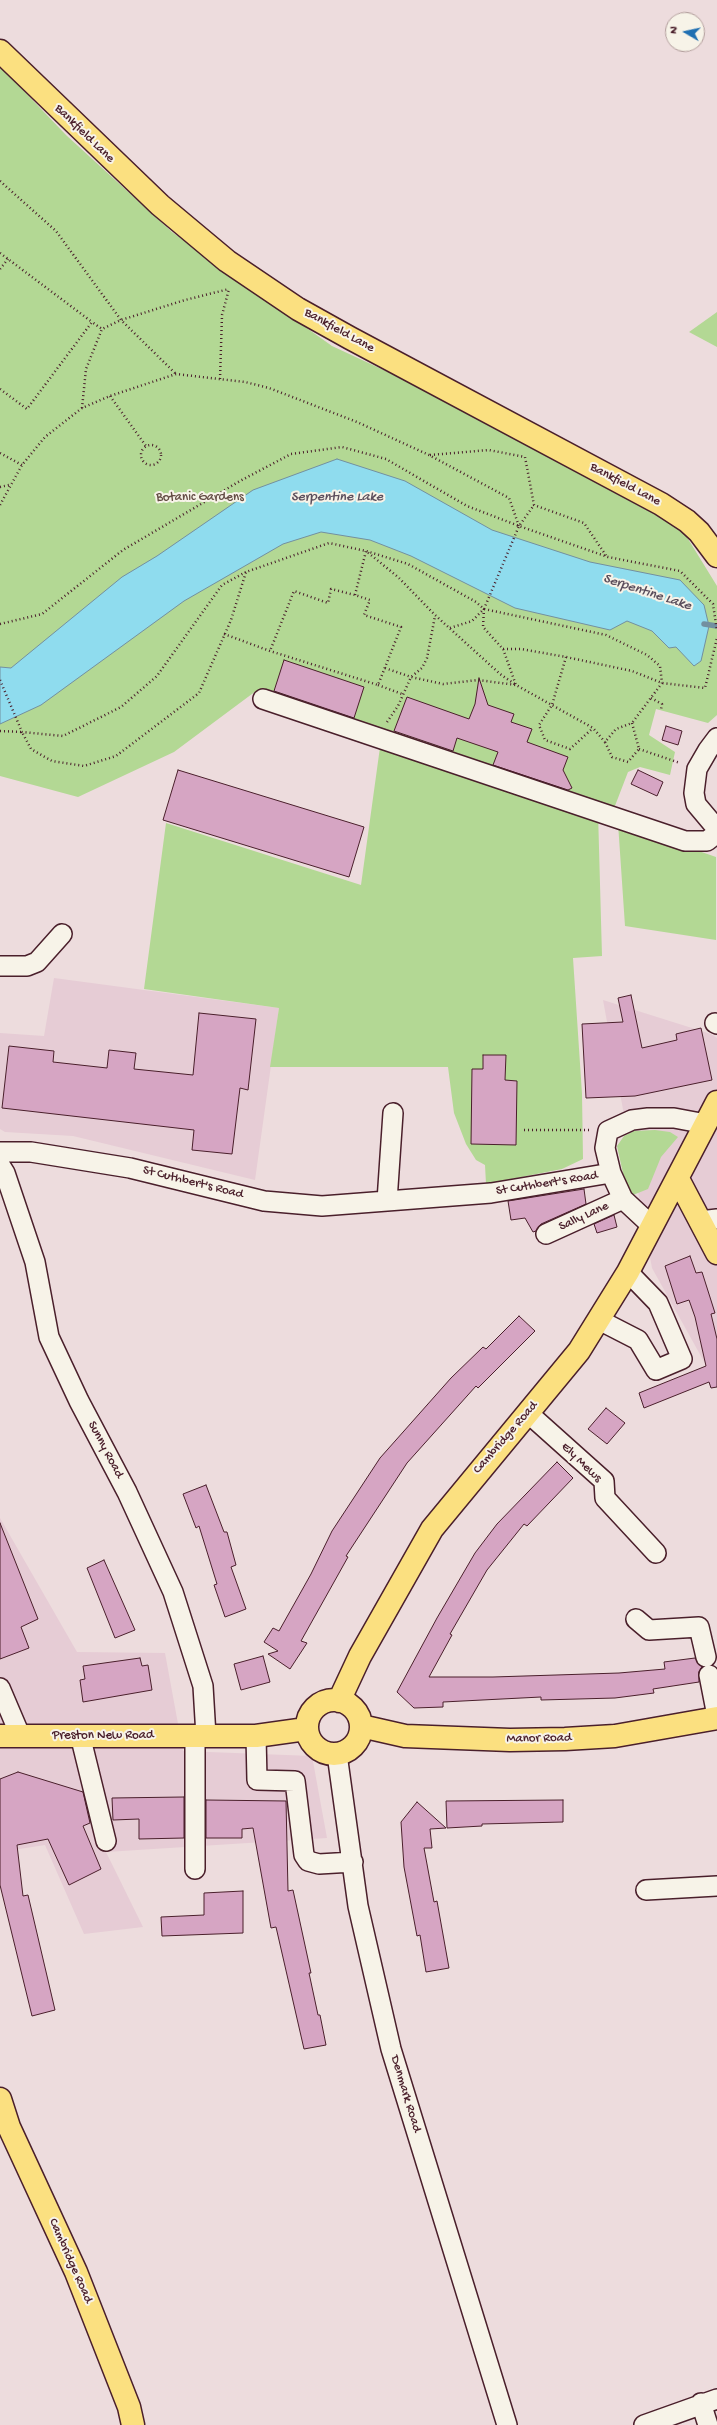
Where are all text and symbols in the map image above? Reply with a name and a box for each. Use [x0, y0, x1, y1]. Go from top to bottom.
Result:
north arrow [665, 12, 705, 52]
text: N [668, 26, 681, 35]
street label: Bankfield Lane [51, 101, 117, 167]
street label: Bankfield Lane [301, 305, 377, 357]
street label: Bankfield Lane [587, 460, 663, 510]
park label: Botanic Gardens [156, 490, 244, 506]
water label: Serpentine Lake [291, 490, 383, 506]
water label: Serpentine Lake [601, 571, 693, 615]
street label: St Cuthbert's Road [141, 1163, 245, 1203]
street label: St Cuthbert's Road [495, 1168, 599, 1200]
street label: Sally Lane [557, 1199, 611, 1235]
street label: Cambridge Road [470, 1399, 542, 1477]
street label: Sunny Road [83, 1419, 127, 1481]
street label: Ely Mews [557, 1440, 605, 1486]
street label: Preston New Road [52, 1728, 154, 1744]
street label: Manor Road [506, 1731, 572, 1747]
street label: Denmark Road [386, 2054, 424, 2134]
street label: Cambridge Road [44, 2216, 96, 2306]

